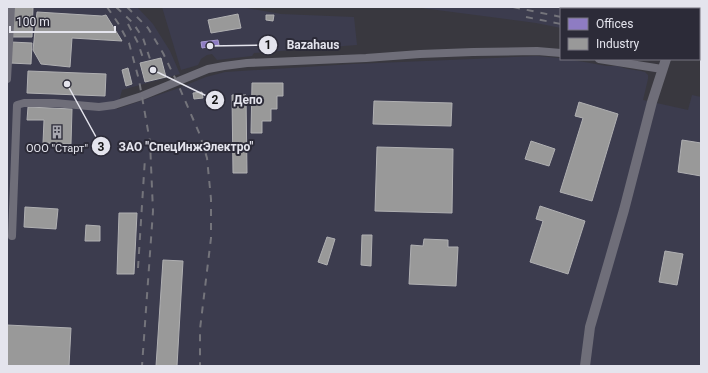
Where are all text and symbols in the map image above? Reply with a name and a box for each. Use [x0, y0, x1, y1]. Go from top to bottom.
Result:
scale bar [10, 8, 115, 34]
legend [560, 8, 700, 60]
text: 100 m [16, 15, 50, 29]
text: Offices [596, 17, 633, 31]
callout: Bazahaus [258, 33, 347, 57]
text: Industry [596, 37, 640, 51]
text: 1 [265, 38, 271, 52]
text: Bazahaus [287, 38, 339, 52]
callout: Депо [205, 88, 270, 112]
text: 2 [212, 93, 219, 107]
text: Депо [234, 93, 263, 107]
building icon: ООО "Старт" [49, 124, 65, 140]
callout: ЗАО "СпецИнжЭлектро" [91, 134, 262, 158]
text: 3 [98, 140, 105, 154]
text: ЗАО "СпецИнжЭлектро" [119, 140, 254, 154]
place label: ООО "Старт" [26, 142, 88, 155]

